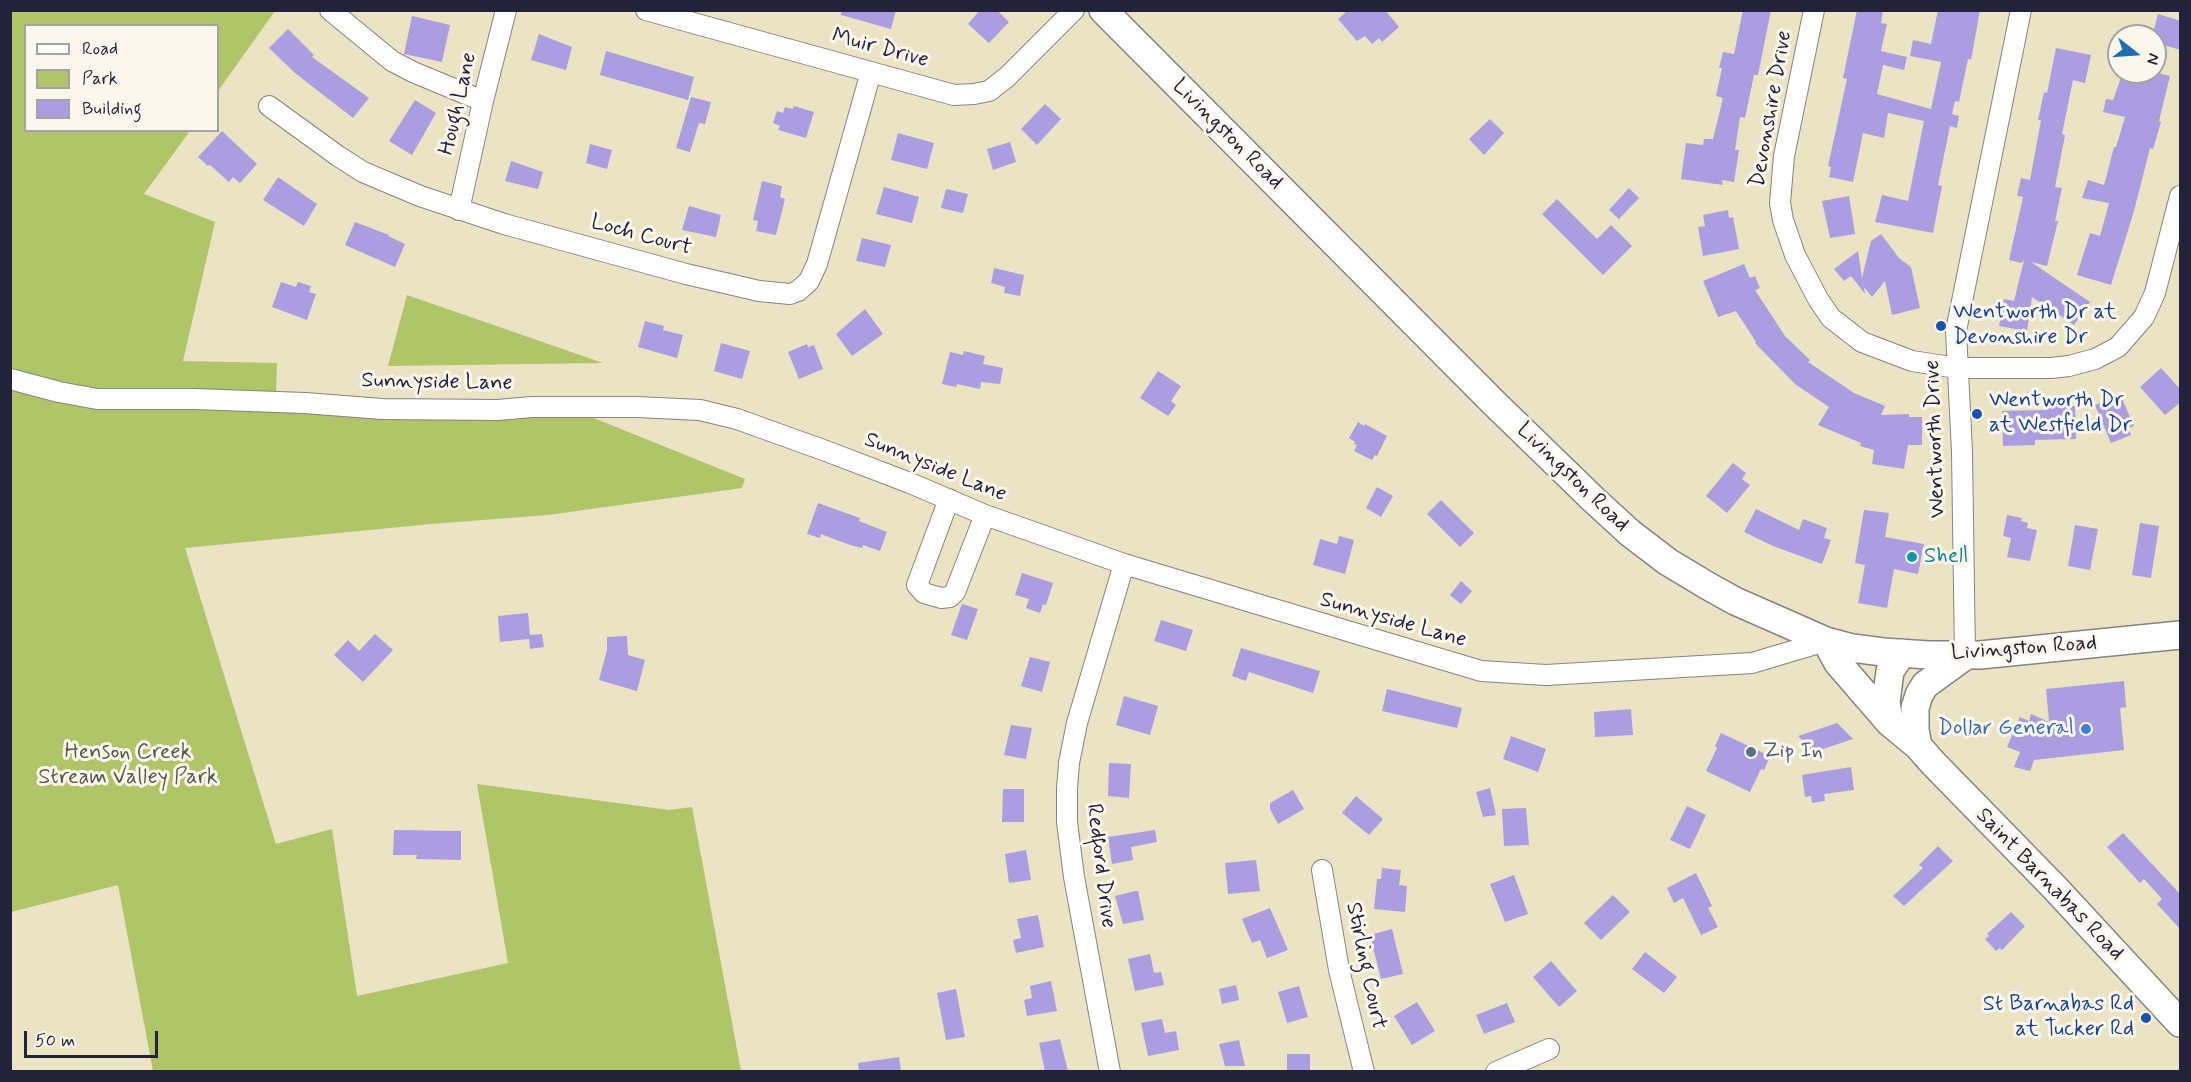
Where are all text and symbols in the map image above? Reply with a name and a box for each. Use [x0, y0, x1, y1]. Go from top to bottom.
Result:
street label: Muir Drive [829, 23, 931, 75]
legend [24, 24, 219, 132]
north arrow [2107, 24, 2167, 84]
street label: Devonshire Drive [1745, 29, 1799, 189]
text: Road [82, 37, 118, 61]
street label: Hough Lane [434, 50, 484, 158]
text: N [2141, 51, 2164, 67]
text: Park [82, 67, 118, 91]
street label: Livingston Road [1166, 74, 1288, 196]
text: Building [82, 97, 142, 121]
street label: Loch Court [588, 210, 694, 262]
place label: Wentworth Dr at Devonshire Dr [1953, 300, 2117, 352]
marker: Wentworth Dr at Devonshire Dr [1934, 319, 1948, 333]
street label: Wentworth Drive [1920, 359, 1952, 519]
street label: Sunnyside Lane [361, 368, 513, 398]
place label: Wentworth Dr at Westfield Dr [1989, 388, 2132, 440]
marker: Wentworth Dr at Westfield Dr [1970, 407, 1984, 421]
street label: Livingston Road [1510, 418, 1634, 538]
street label: Sunnyside Lane [860, 427, 1010, 509]
place label: Shell [1924, 544, 1968, 570]
marker: Shell [1905, 550, 1919, 564]
street label: Sunnyside Lane [1317, 587, 1469, 655]
street label: Livingston Road [1950, 631, 2098, 667]
place label: Dollar General [1938, 716, 2074, 742]
marker: Dollar General [2079, 722, 2093, 736]
place label: Zip In [1763, 739, 1823, 765]
park label: Henson Creek Stream Valley Park [38, 740, 218, 792]
marker: Zip In [1744, 745, 1758, 759]
street label: Redford Drive [1079, 802, 1121, 930]
street label: Saint Barnabas Road [1969, 803, 2129, 967]
street label: Stirling Court [1339, 900, 1391, 1032]
place label: St Barnabas Rd at Tucker Rd [1983, 992, 2134, 1044]
marker: St Barnabas Rd at Tucker Rd [2139, 1011, 2153, 1025]
scale bar [27, 1019, 160, 1057]
text: 50 m [35, 1029, 75, 1053]

